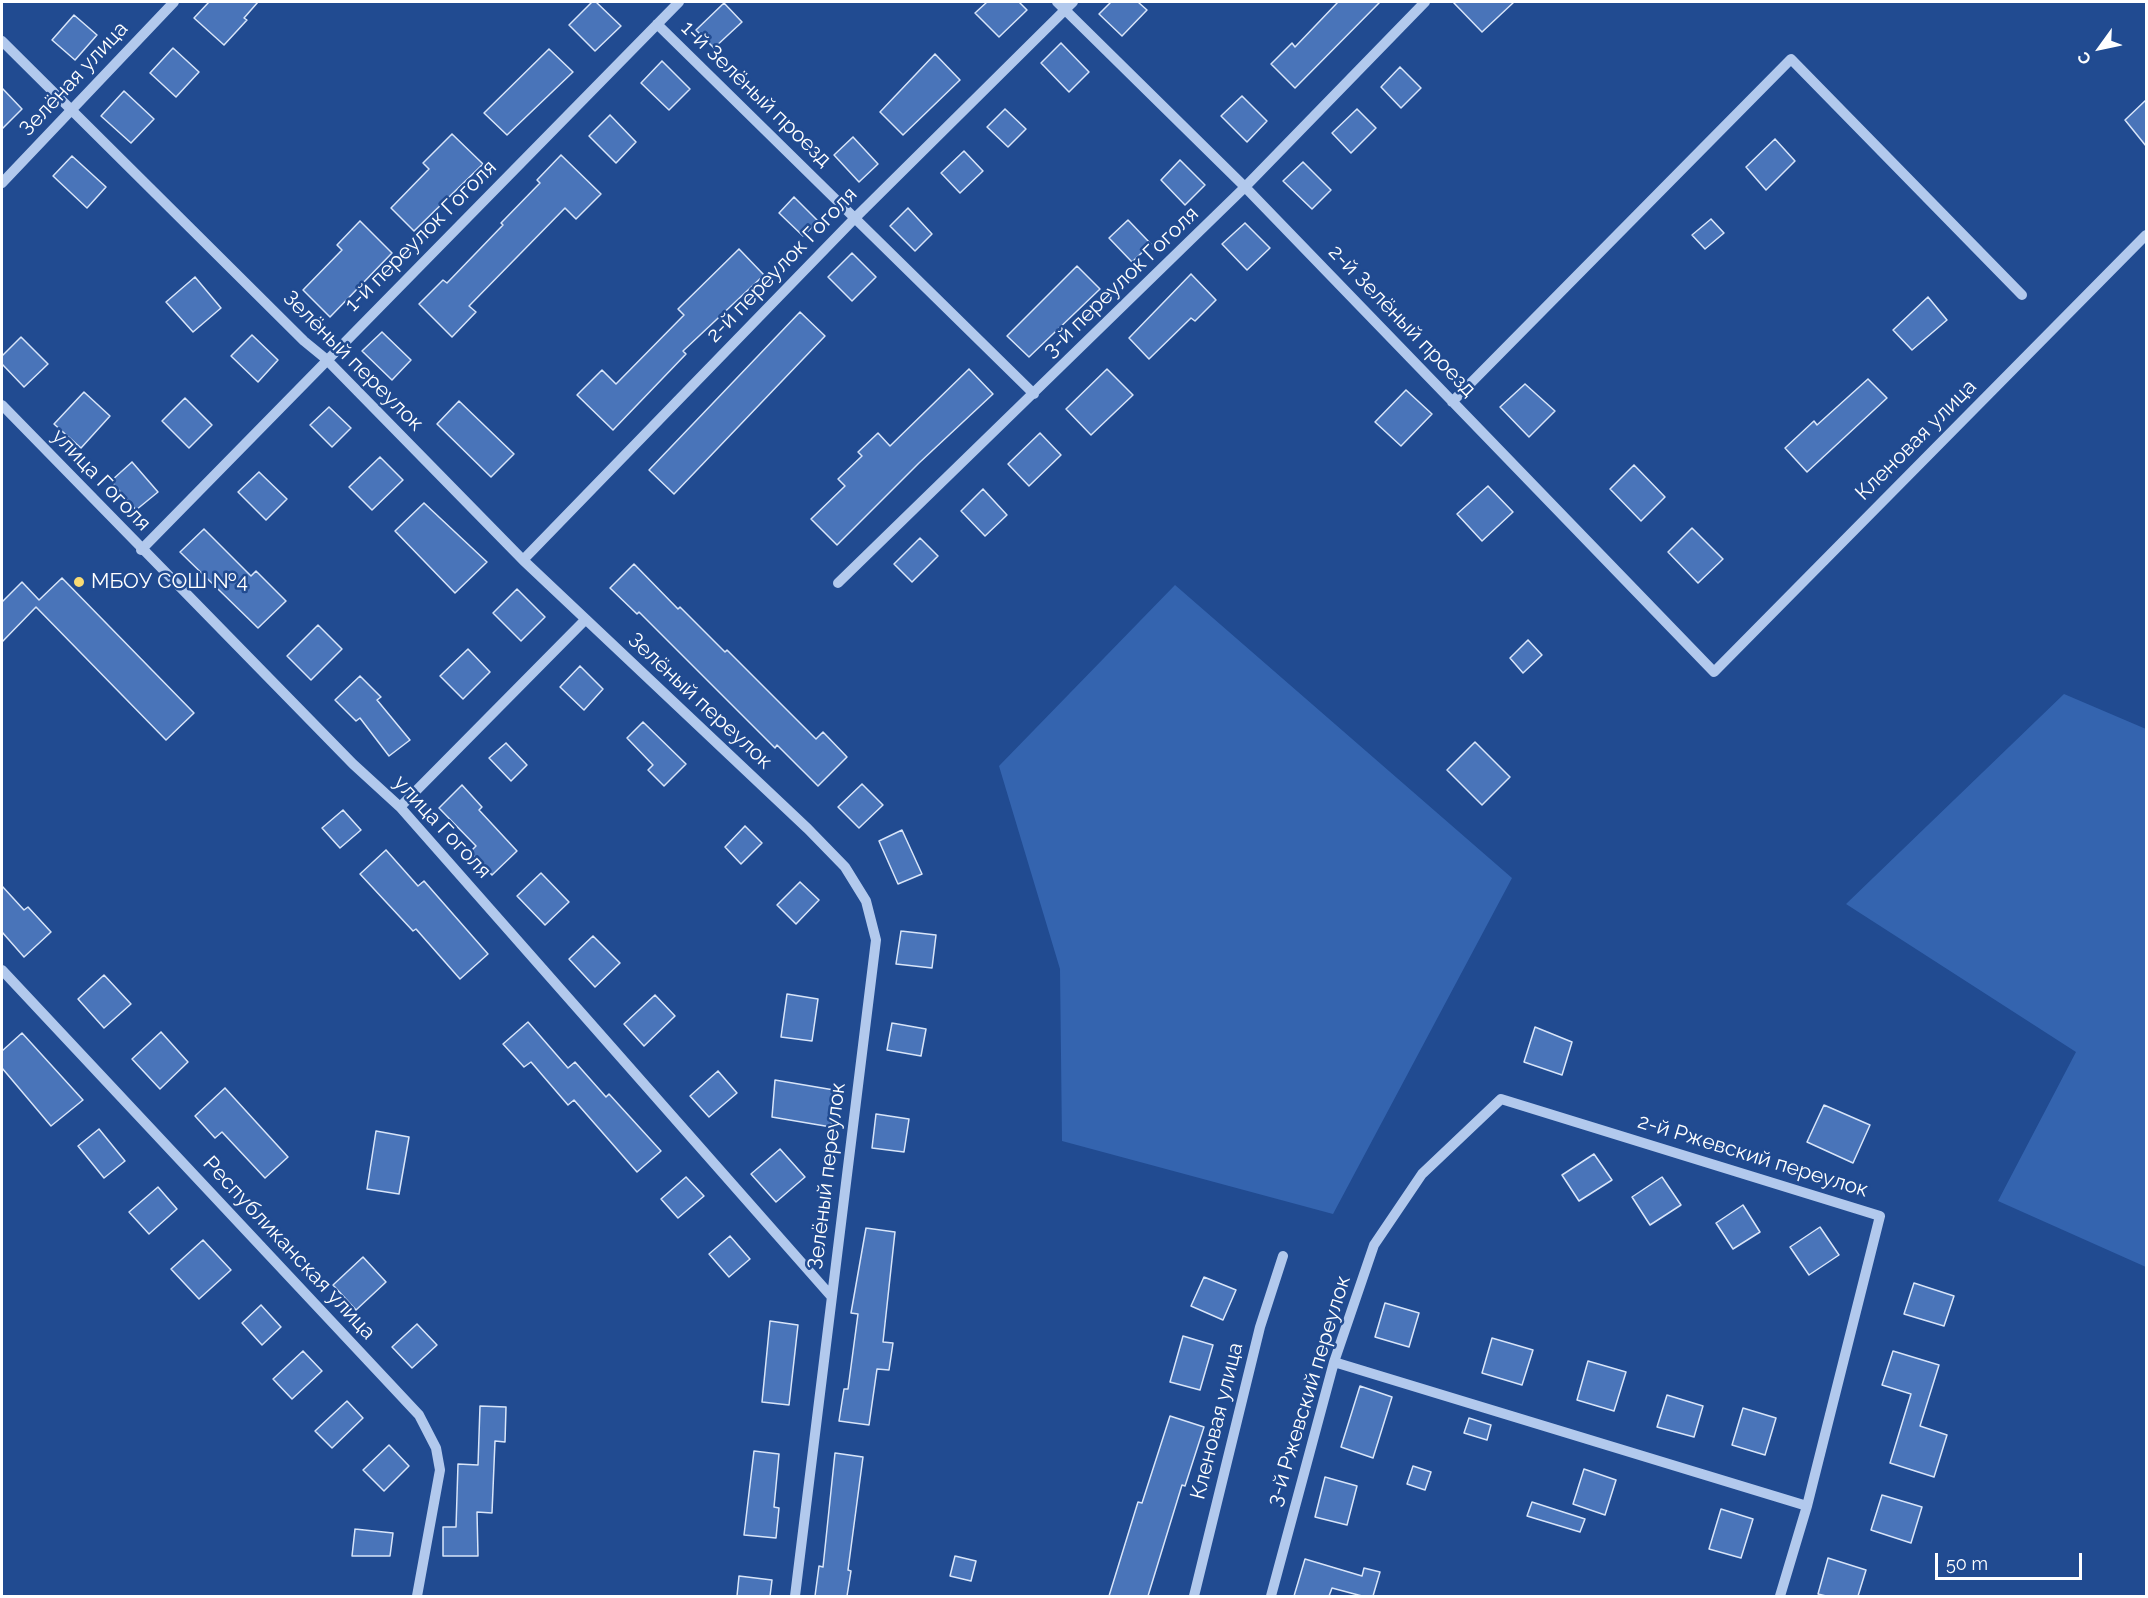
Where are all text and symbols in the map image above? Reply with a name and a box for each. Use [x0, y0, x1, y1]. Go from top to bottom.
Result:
street label: 1-й Зелёный проезд [676, 16, 836, 172]
street label: Зелёная улица [15, 17, 133, 141]
north arrow [2070, 18, 2130, 78]
text: С [2074, 48, 2095, 68]
street label: 1-й переулок Гоголя [340, 155, 502, 317]
street label: 2-й переулок Гоголя [701, 182, 863, 348]
street label: 3-й переулок Гоголя [1038, 201, 1204, 363]
street label: 2-й Зелёный проезд [1323, 240, 1481, 402]
street label: Зелёный переулок [278, 286, 428, 436]
street label: Кленовая улица [1850, 374, 1982, 506]
street label: улица Гоголя [46, 424, 156, 536]
place label: МБОУ СОШ №4 [91, 569, 248, 595]
marker: МБОУ СОШ №4 [72, 575, 86, 589]
street label: Зелёный переулок [623, 628, 777, 774]
street label: улица Гоголя [388, 770, 496, 884]
street label: Зелёный переулок [803, 1081, 851, 1271]
street label: 2-й Ржевский переулок [1635, 1109, 1871, 1203]
street label: Республиканская улица [197, 1151, 381, 1345]
street label: 3-й Ржевский переулок [1262, 1273, 1356, 1509]
street label: Кленовая улица [1185, 1340, 1249, 1502]
scale bar [1938, 1541, 2085, 1579]
text: 50 m [1946, 1553, 1988, 1574]

